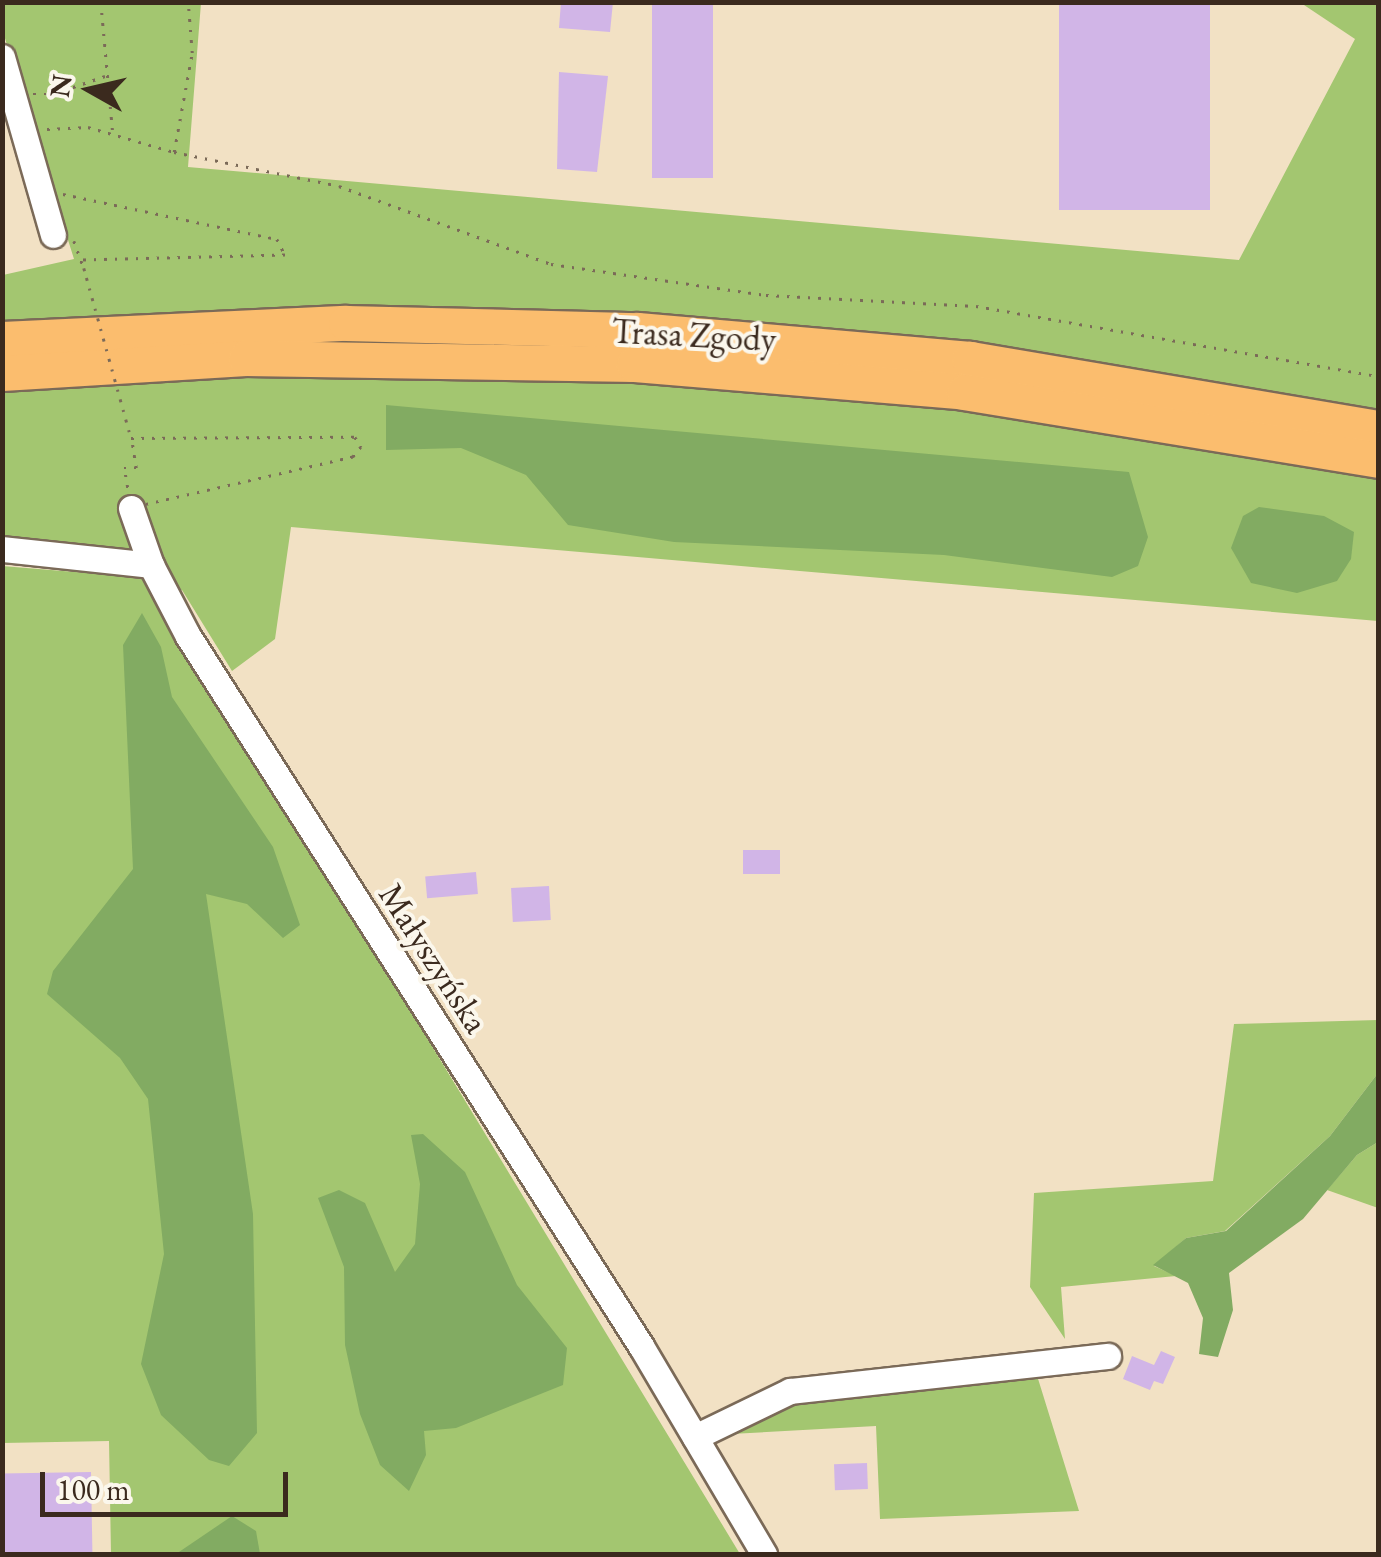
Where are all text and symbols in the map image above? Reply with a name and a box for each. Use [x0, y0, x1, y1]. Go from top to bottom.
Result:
north arrow [40, 40, 140, 140]
text: N [41, 72, 80, 100]
street label: Trasa Zgody [611, 310, 777, 360]
street label: Małyszyńska [370, 875, 498, 1041]
scale bar [45, 1452, 292, 1514]
text: 100 m [57, 1470, 130, 1509]

